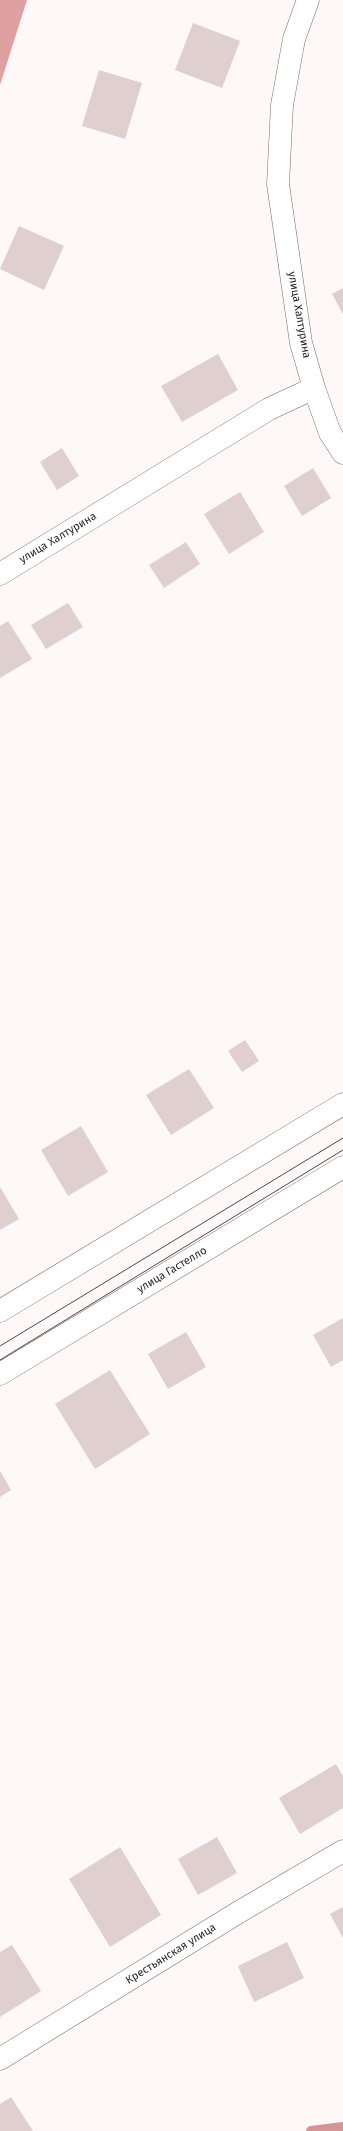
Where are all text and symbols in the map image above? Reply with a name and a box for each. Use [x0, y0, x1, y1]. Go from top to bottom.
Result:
street label: улица Халтурина [285, 271, 313, 359]
street label: улица Халтурина [17, 510, 99, 566]
street label: улица Гастелло [135, 1244, 209, 1296]
street label: Крестьянская улица [123, 1921, 219, 1987]

